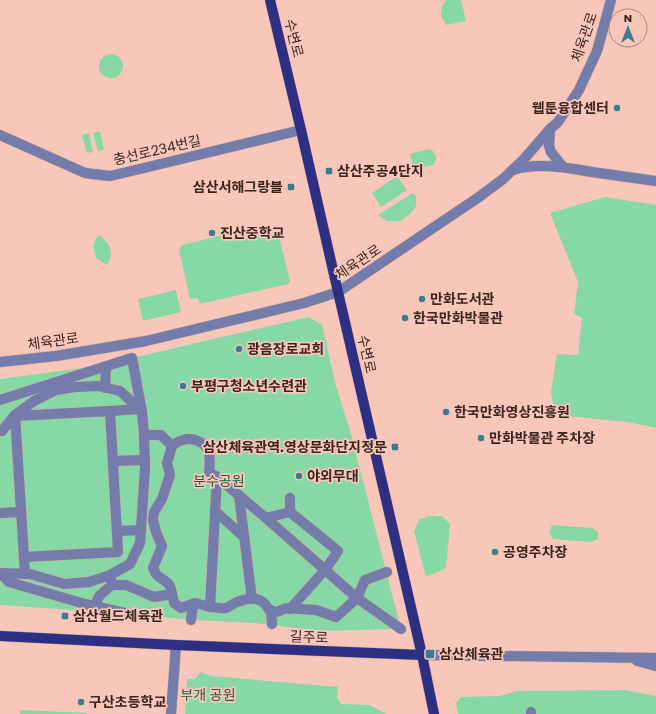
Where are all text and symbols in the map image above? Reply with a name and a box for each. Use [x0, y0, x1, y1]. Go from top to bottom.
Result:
north arrow [608, 8, 648, 48]
street label: 체육관로 [566, 9, 602, 65]
text: N [624, 10, 632, 26]
street label: 수변로 [280, 17, 308, 59]
place label: 웹툰융합센터 [532, 98, 609, 118]
marker: 웹툰융합센터 [612, 103, 622, 113]
street label: 충선로234번길 [111, 130, 203, 170]
place label: 삼산주공4단지 [337, 161, 424, 181]
marker: 삼산주공4단지 [324, 166, 334, 176]
place label: 삼산서해그랑블 [193, 177, 283, 197]
marker: 삼산서해그랑블 [286, 182, 296, 192]
place label: 진산중학교 [220, 223, 285, 243]
marker: 진산중학교 [207, 228, 217, 238]
street label: 체육관로 [331, 239, 385, 285]
place label: 만화도서관 [430, 289, 495, 309]
marker: 만화도서관 [417, 294, 427, 304]
place label: 한국만화박물관 [413, 308, 503, 328]
marker: 한국만화박물관 [400, 313, 410, 323]
street label: 체육관로 [26, 327, 80, 354]
street label: 수변로 [353, 333, 381, 375]
place label: 광음장로교회 [247, 339, 324, 359]
marker: 광음장로교회 [234, 344, 244, 354]
place label: 부평구청소년수련관 [191, 376, 307, 396]
marker: 부평구청소년수련관 [178, 381, 188, 391]
place label: 한국만화영상진흥원 [454, 402, 570, 422]
marker: 한국만화영상진흥원 [441, 407, 451, 417]
place label: 만화박물관 주차장 [489, 428, 595, 448]
marker: 만화박물관 주차장 [476, 433, 486, 443]
place label: 삼산체육관역.영상문화단지정문 [203, 437, 387, 457]
marker: 삼산체육관역.영상문화단지정문 [390, 442, 400, 452]
place label: 야외무대 [307, 466, 359, 486]
park label: 분수공원 [193, 471, 245, 491]
marker: 야외무대 [294, 471, 304, 481]
place label: 공영주차장 [503, 542, 568, 562]
marker: 공영주차장 [490, 547, 500, 557]
place label: 삼산월드체육관 [73, 606, 163, 626]
marker: 삼산월드체육관 [60, 611, 70, 621]
street label: 길주로 [289, 626, 329, 648]
place label: 삼산체육관 [439, 644, 504, 664]
marker: 삼산체육관 [424, 648, 436, 660]
park label: 부개 공원 [180, 685, 236, 705]
place label: 구산초등학교 [89, 692, 166, 712]
marker: 구산초등학교 [76, 697, 86, 707]

